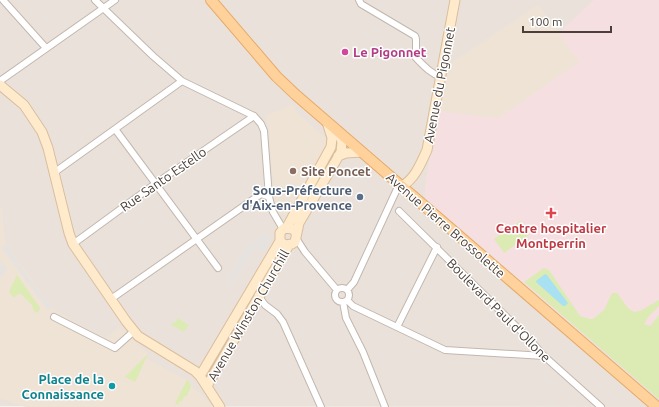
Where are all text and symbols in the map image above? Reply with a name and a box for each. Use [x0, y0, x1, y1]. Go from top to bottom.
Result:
scale bar [523, 8, 611, 34]
text: 100 m [529, 15, 562, 28]
street label: Avenue du Pigonnet [421, 26, 457, 144]
place label: Le Pigonnet [353, 45, 427, 59]
marker: Le Pigonnet [340, 47, 350, 57]
street label: Rue Santo Estello [117, 144, 209, 214]
place label: Site Poncet [301, 164, 371, 178]
marker: Site Poncet [288, 166, 298, 176]
street label: Avenue Pierre Brossolette [384, 170, 508, 280]
place label: Sous-Préfecture d'Aix-en-Provence [242, 183, 352, 212]
marker: Sous-Préfecture d'Aix-en-Provence [355, 192, 365, 202]
marker: Centre hospitalier Montperrin [545, 207, 557, 219]
place label: Centre hospitalier Montperrin [496, 221, 607, 250]
street label: Avenue Winston Churchill [205, 246, 292, 383]
street label: Boulevard Paul d'Ollone [444, 255, 554, 365]
place label: Place de la Connaissance [22, 372, 104, 401]
marker: Place de la Connaissance [107, 381, 117, 391]

